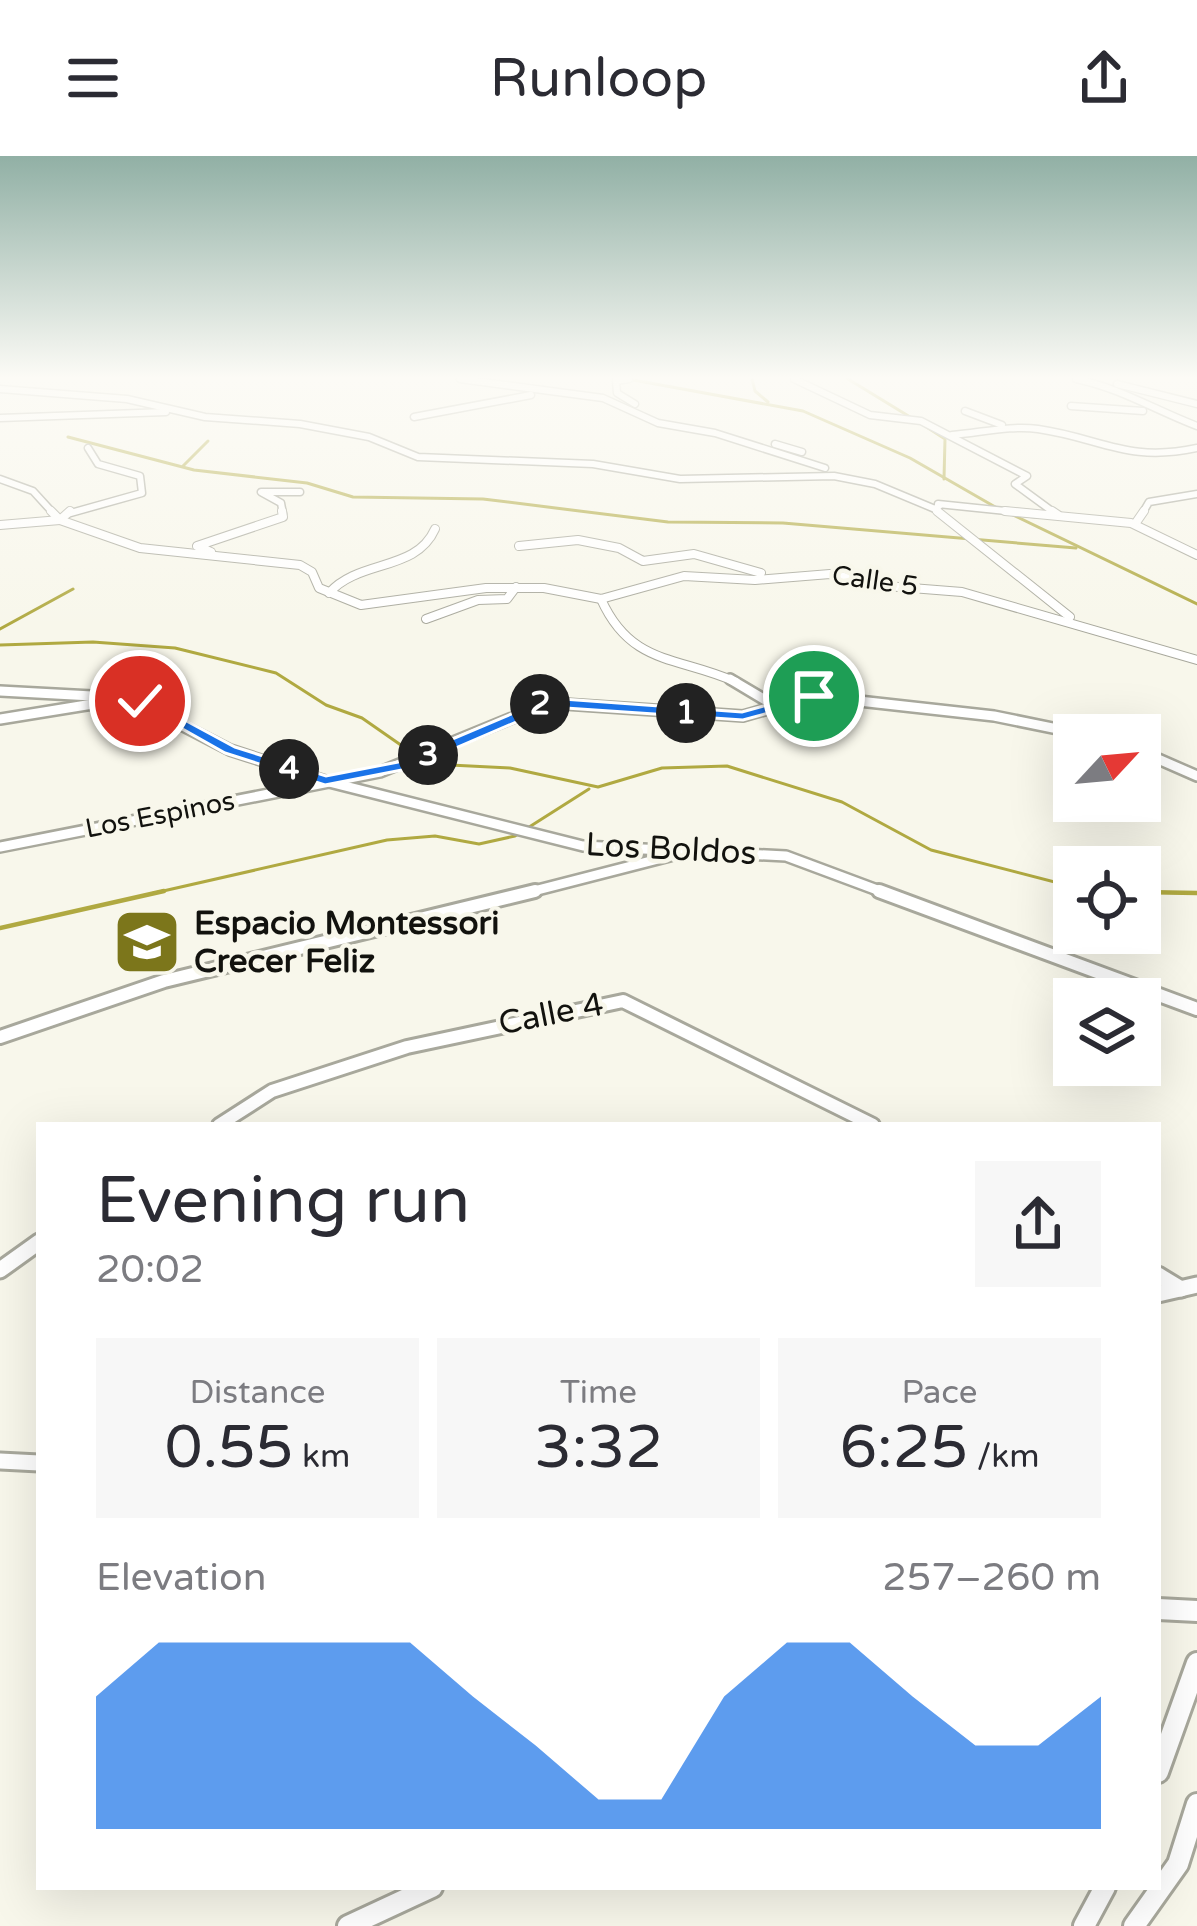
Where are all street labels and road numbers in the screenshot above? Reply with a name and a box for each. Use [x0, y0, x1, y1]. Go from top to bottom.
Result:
street label: Calle 5 [830, 559, 920, 603]
street label: Los Espinos [82, 784, 238, 846]
street label: Los Boldos [584, 825, 758, 873]
street label: Calle 4 [495, 985, 607, 1043]

